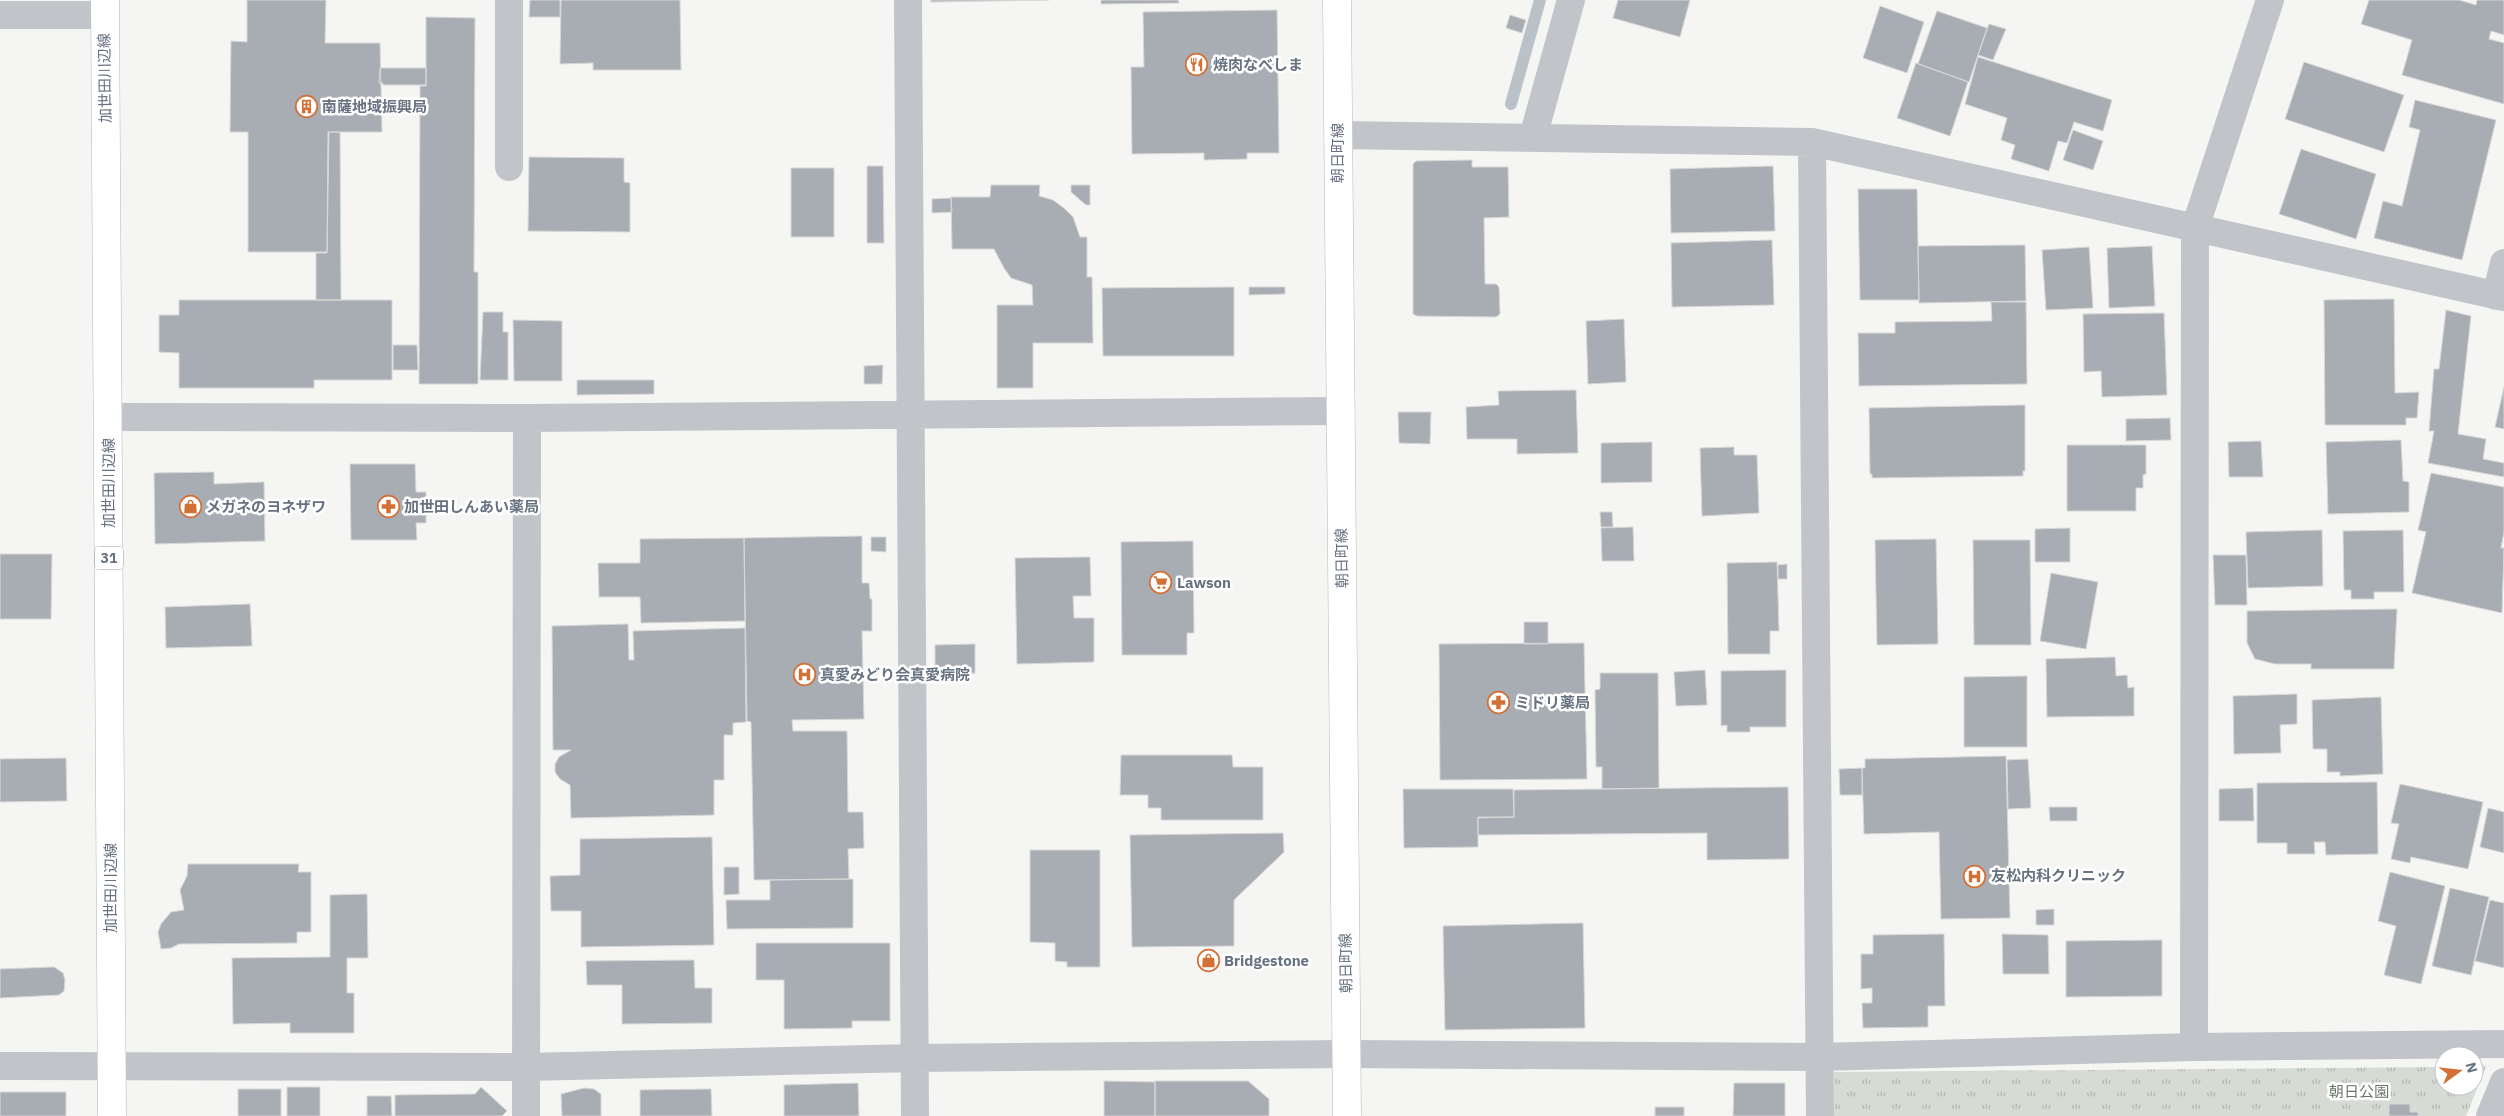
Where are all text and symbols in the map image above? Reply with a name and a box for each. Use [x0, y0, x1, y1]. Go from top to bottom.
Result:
street label: 加世田川辺線 [94, 33, 115, 123]
restaurant icon: 焼肉なべしま [1185, 53, 1209, 77]
place label: 焼肉なべしま [1213, 55, 1303, 74]
building icon: 南薩地域振興局 [294, 95, 318, 119]
place label: 南薩地域振興局 [322, 97, 427, 116]
street label: 朝日町線 [1328, 123, 1347, 183]
street label: 加世田川辺線 [99, 438, 118, 528]
shop icon: メガネのヨネザワ [178, 495, 202, 519]
pharmacy icon: 加世田しんあい薬局 [376, 495, 400, 519]
place label: メガネのヨネザワ [206, 497, 326, 516]
place label: 加世田しんあい薬局 [404, 497, 539, 516]
street label: 朝日町線 [1331, 528, 1352, 588]
road number: 31 [95, 546, 123, 570]
supermarket icon: Lawson [1149, 571, 1173, 595]
place label: Lawson [1177, 573, 1231, 592]
hospital icon: 真愛みどり会真愛病院 [792, 663, 816, 687]
place label: 真愛みどり会真愛病院 [820, 665, 970, 684]
pharmacy icon: ミドリ薬局 [1487, 691, 1511, 715]
place label: ミドリ薬局 [1515, 693, 1590, 712]
street label: 加世田川辺線 [101, 843, 120, 933]
hospital icon: 友松内科クリニック [1963, 864, 1987, 888]
place label: 友松内科クリニック [1991, 866, 2126, 885]
street label: 朝日町線 [1335, 933, 1356, 993]
shop icon: Bridgestone [1196, 949, 1220, 973]
place label: Bridgestone [1224, 951, 1309, 970]
north arrow [2434, 1046, 2484, 1096]
text: N [2462, 1060, 2482, 1075]
park label: 朝日公園 [2329, 1082, 2389, 1101]

